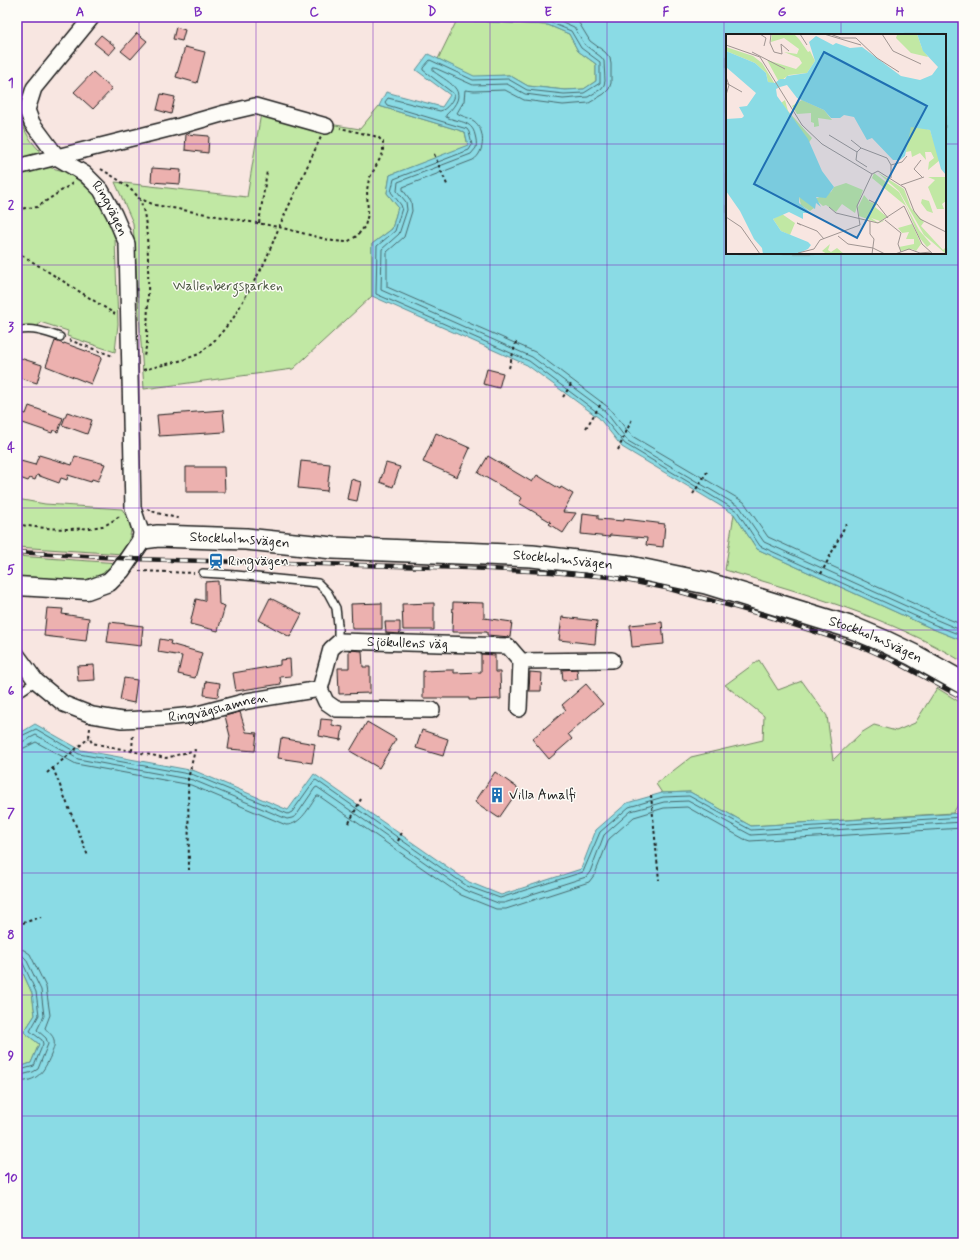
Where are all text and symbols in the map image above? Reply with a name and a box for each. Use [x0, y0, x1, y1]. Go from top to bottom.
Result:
text: A [76, 4, 84, 21]
text: B [194, 4, 203, 21]
text: C [309, 4, 319, 21]
text: D [428, 4, 437, 21]
text: E [544, 4, 552, 21]
text: F [663, 4, 670, 21]
text: G [778, 4, 787, 21]
text: H [896, 4, 905, 21]
inset map [726, 34, 946, 254]
text: 1 [8, 75, 14, 92]
street label: Ringvägen [88, 177, 132, 239]
text: 2 [8, 197, 15, 214]
park label: Wallenbergsparken [173, 277, 283, 297]
text: 3 [8, 319, 14, 336]
text: 4 [7, 440, 15, 457]
street label: Stockholmsvägen [189, 528, 291, 552]
street label: Stockholmsvägen [513, 546, 614, 574]
station icon: Ringvägen [207, 552, 225, 570]
place label: Ringvägen [228, 552, 289, 571]
text: 5 [7, 562, 15, 579]
street label: Stockholmsvägen [826, 612, 926, 668]
street label: Sjökullens väg [367, 633, 448, 653]
text: 6 [8, 683, 15, 700]
street label: Ringvägshamnen [168, 689, 269, 726]
building icon: Villa Amalfi [488, 786, 506, 804]
place label: Villa Amalfi [509, 786, 576, 804]
text: 7 [7, 805, 15, 822]
text: 8 [7, 927, 15, 944]
text: 9 [8, 1048, 15, 1065]
text: 10 [4, 1170, 18, 1187]

